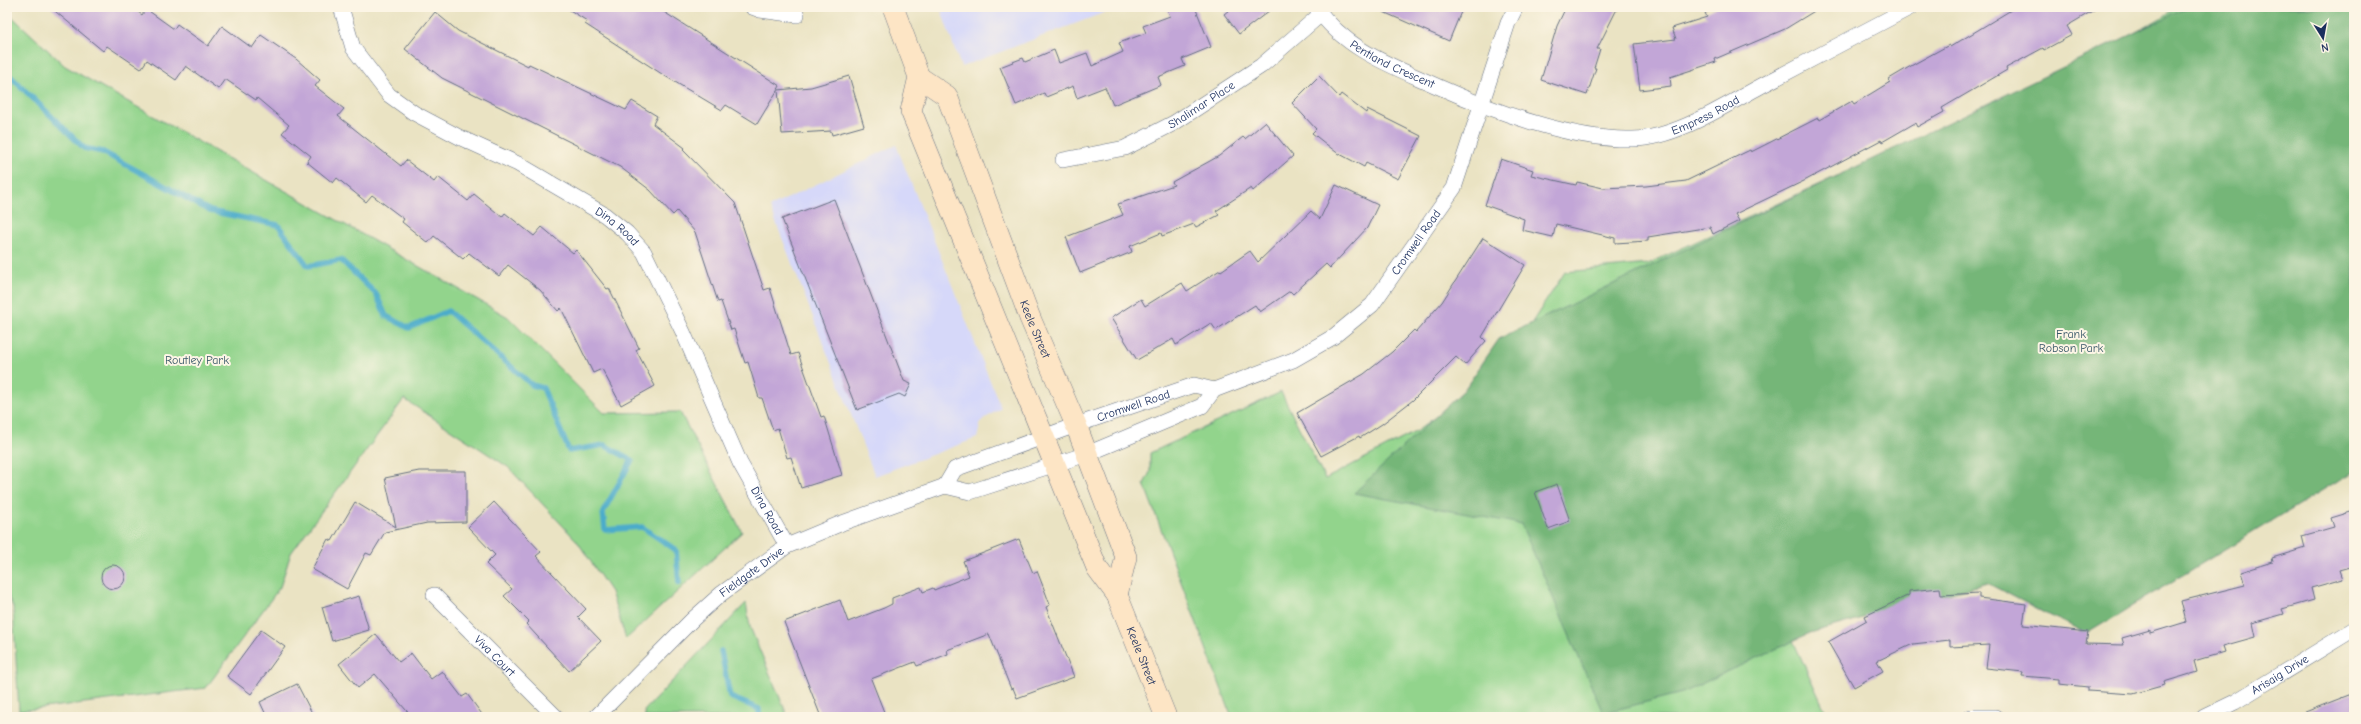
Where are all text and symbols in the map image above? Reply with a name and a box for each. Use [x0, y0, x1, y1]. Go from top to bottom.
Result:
north arrow [2303, 18, 2343, 58]
street label: Pentland Crescent [1347, 37, 1437, 91]
text: N [2320, 40, 2330, 54]
street label: Shalimar Place [1166, 78, 1237, 132]
street label: Empress Road [1669, 93, 1742, 138]
street label: Dina Road [593, 204, 642, 249]
street label: Cromwell Road [1388, 207, 1444, 278]
street label: Keele Street [1017, 298, 1054, 361]
park label: Frank Robson Park [2039, 327, 2104, 355]
park label: Routley Park [165, 353, 229, 367]
street label: Cromwell Road [1095, 387, 1172, 424]
street label: Dina Road [748, 484, 786, 537]
street label: Fieldgate Drive [716, 544, 786, 600]
street label: Keele Street [1123, 625, 1160, 687]
street label: Viva Court [471, 632, 519, 680]
street label: Arisaig Drive [2249, 652, 2311, 697]

